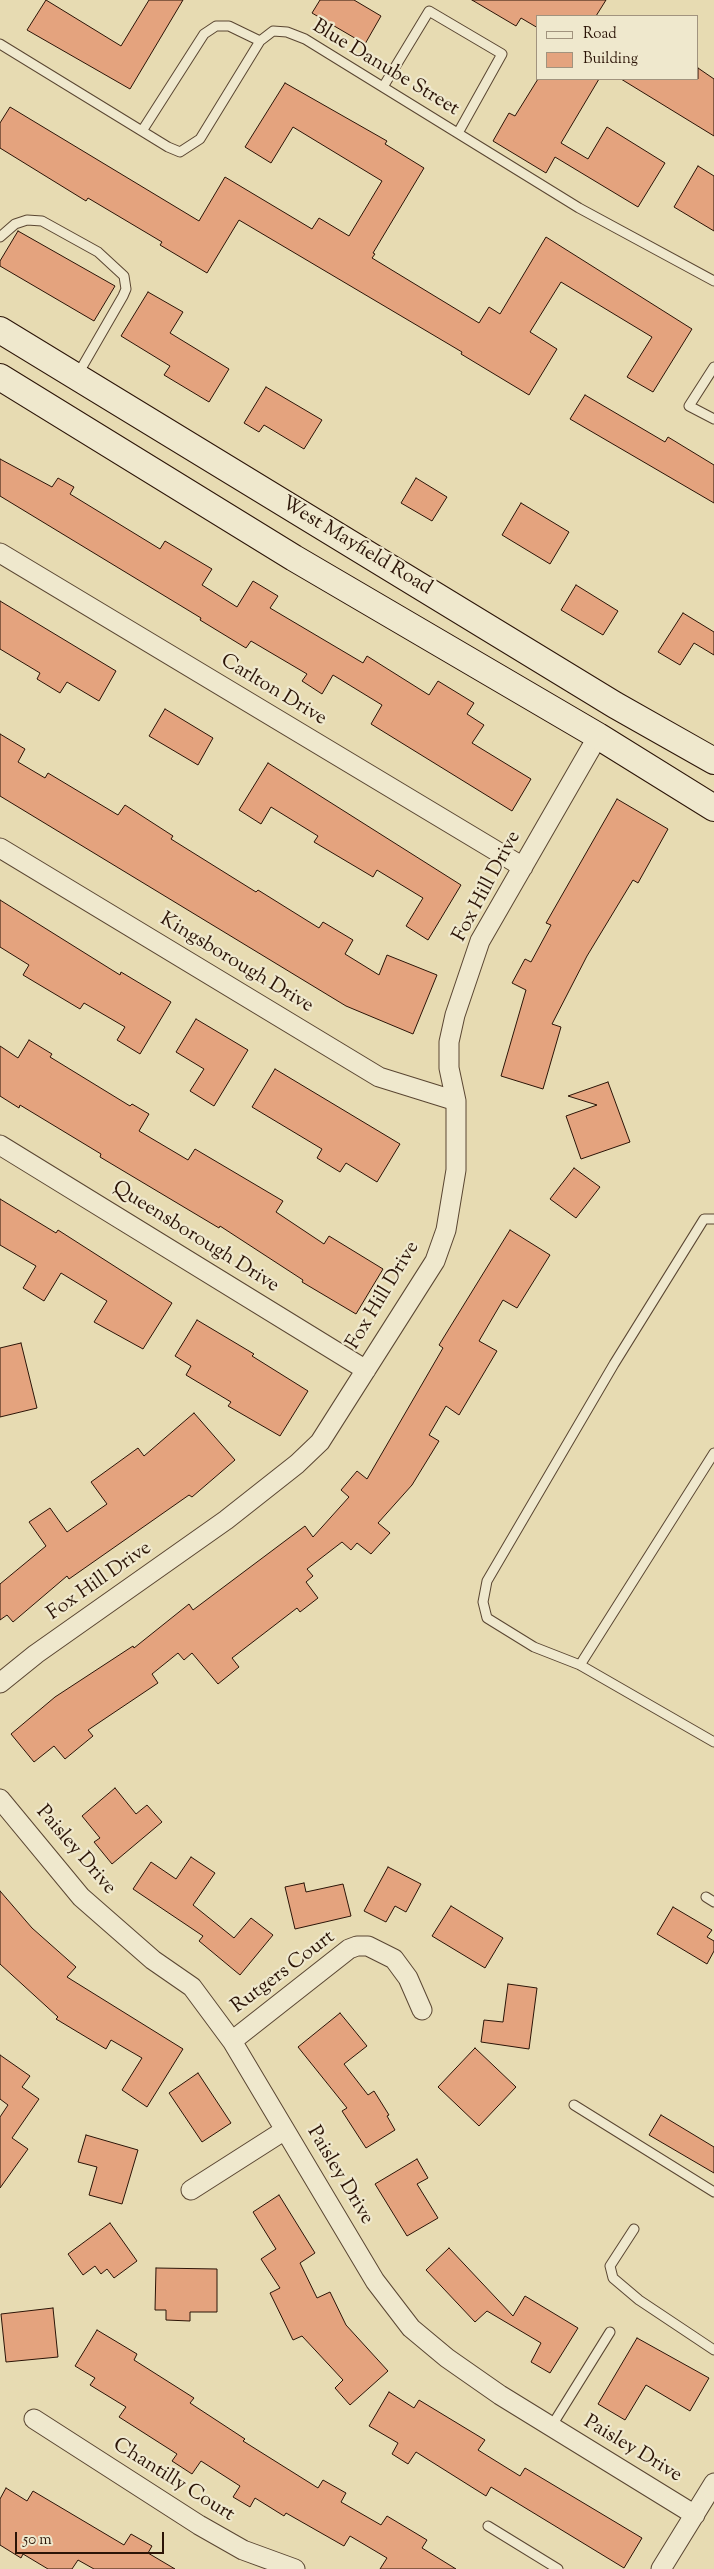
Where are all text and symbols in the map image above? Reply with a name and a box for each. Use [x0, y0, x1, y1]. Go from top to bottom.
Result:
legend [536, 15, 699, 80]
street label: Blue Danube Street [307, 16, 463, 122]
text: Road [583, 24, 617, 45]
text: Building [583, 49, 638, 70]
street label: West Mayfield Road [276, 492, 436, 602]
street label: Carlton Drive [216, 650, 330, 732]
street label: Fox Hill Drive [449, 828, 527, 946]
street label: Kingsborough Drive [155, 909, 317, 1019]
street label: Queensborough Drive [107, 1177, 283, 1299]
street label: Fox Hill Drive [342, 1238, 426, 1354]
street label: Fox Hill Drive [43, 1537, 157, 1627]
street label: Paisley Drive [30, 1801, 120, 1901]
street label: Rutgers Court [228, 1926, 340, 2020]
street label: Paisley Drive [300, 2122, 378, 2230]
street label: Paisley Drive [578, 2411, 686, 2489]
street label: Chantilly Court [108, 2434, 238, 2528]
scale bar [18, 2522, 166, 2554]
text: 50 m [23, 2530, 52, 2551]

